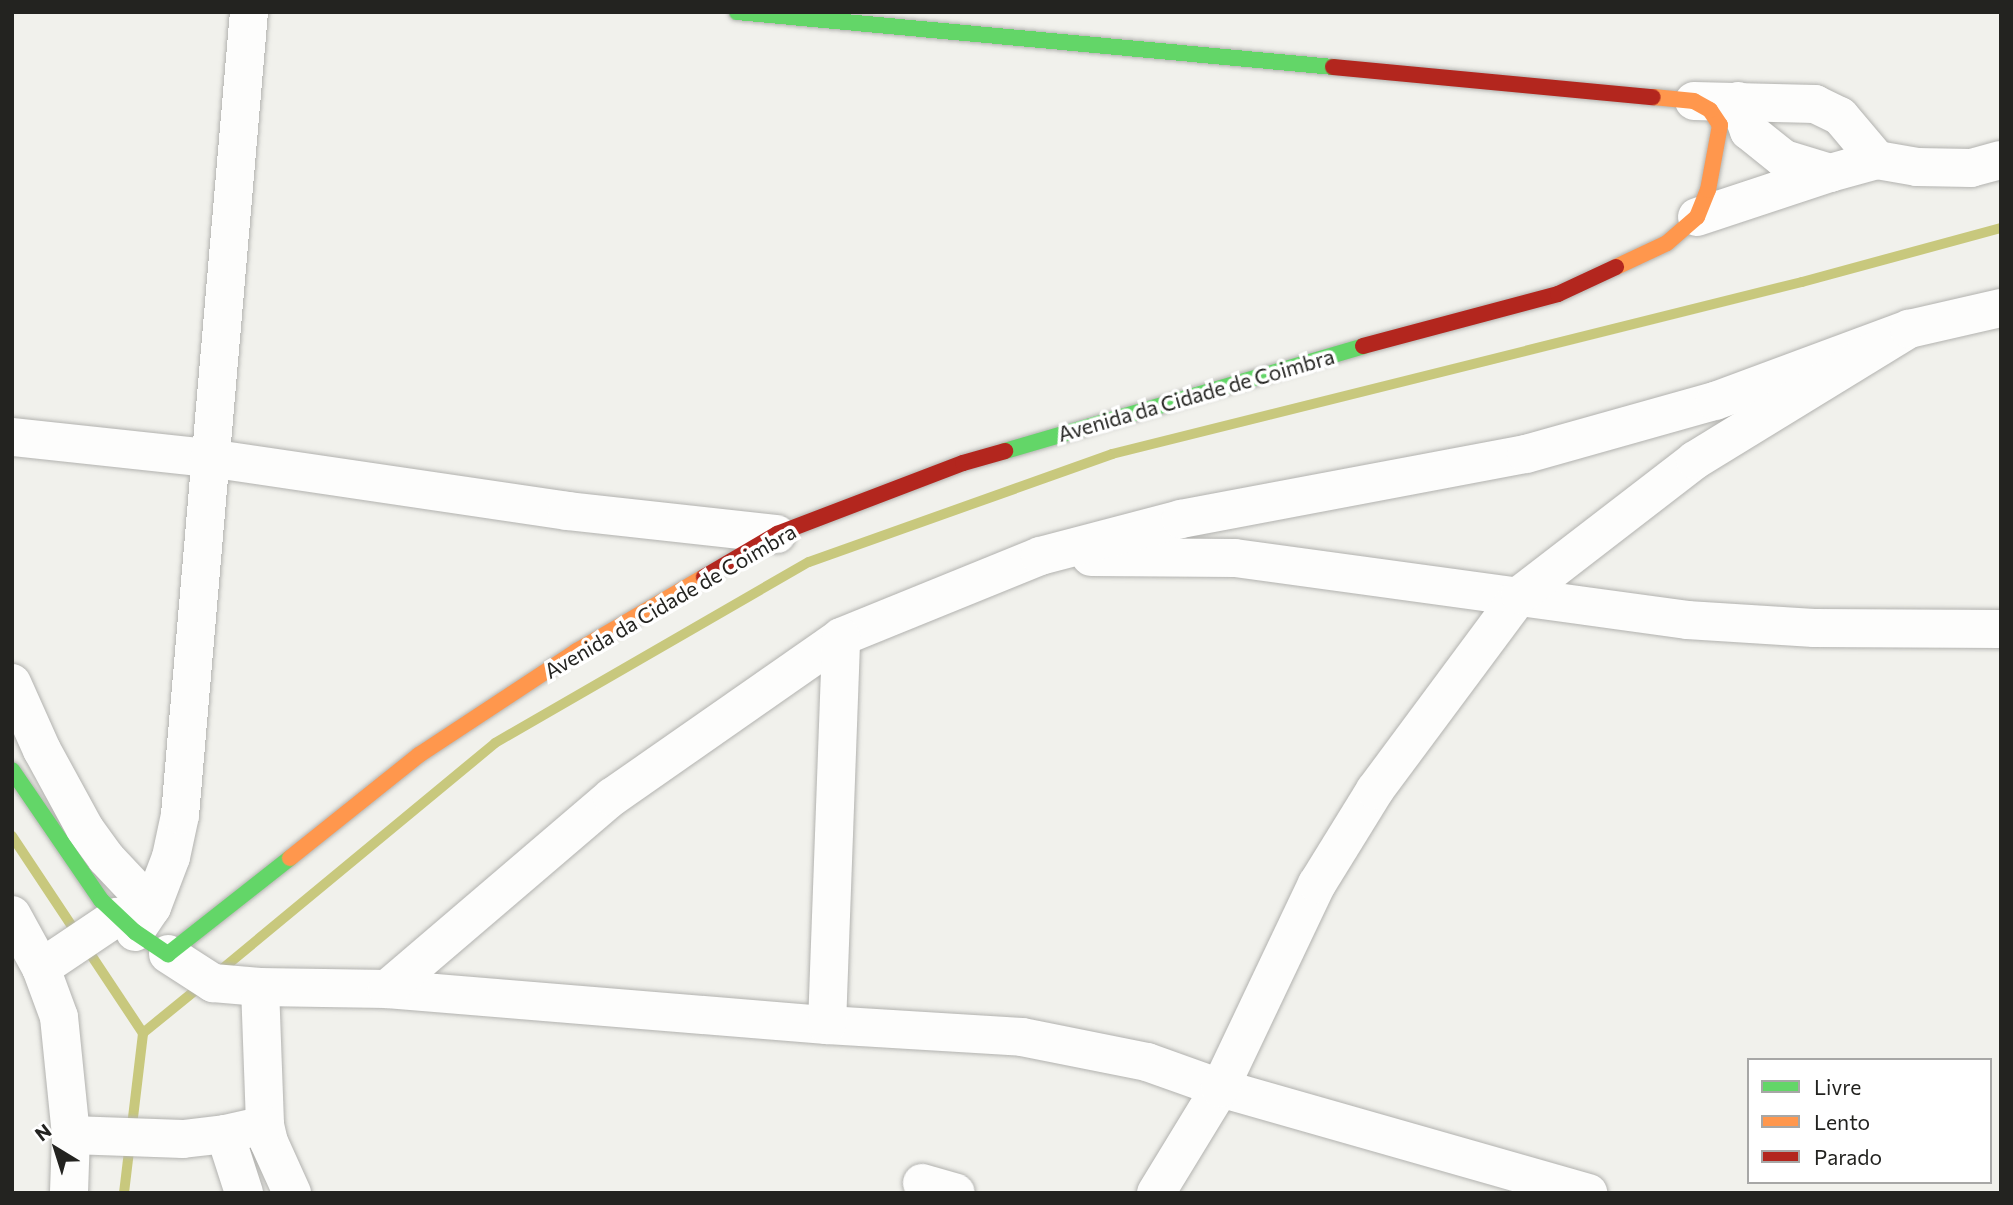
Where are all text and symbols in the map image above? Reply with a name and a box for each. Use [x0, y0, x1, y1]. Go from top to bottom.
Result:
street label: Avenida da Cidade de Coimbra [1055, 343, 1337, 447]
street label: Avenida da Cidade de Coimbra [540, 518, 800, 684]
legend [1747, 1058, 1992, 1184]
text: Livre [1814, 1074, 1861, 1099]
text: Lento [1814, 1109, 1870, 1134]
north arrow [21, 1114, 91, 1184]
text: N [30, 1119, 55, 1146]
text: Parado [1814, 1144, 1882, 1169]

